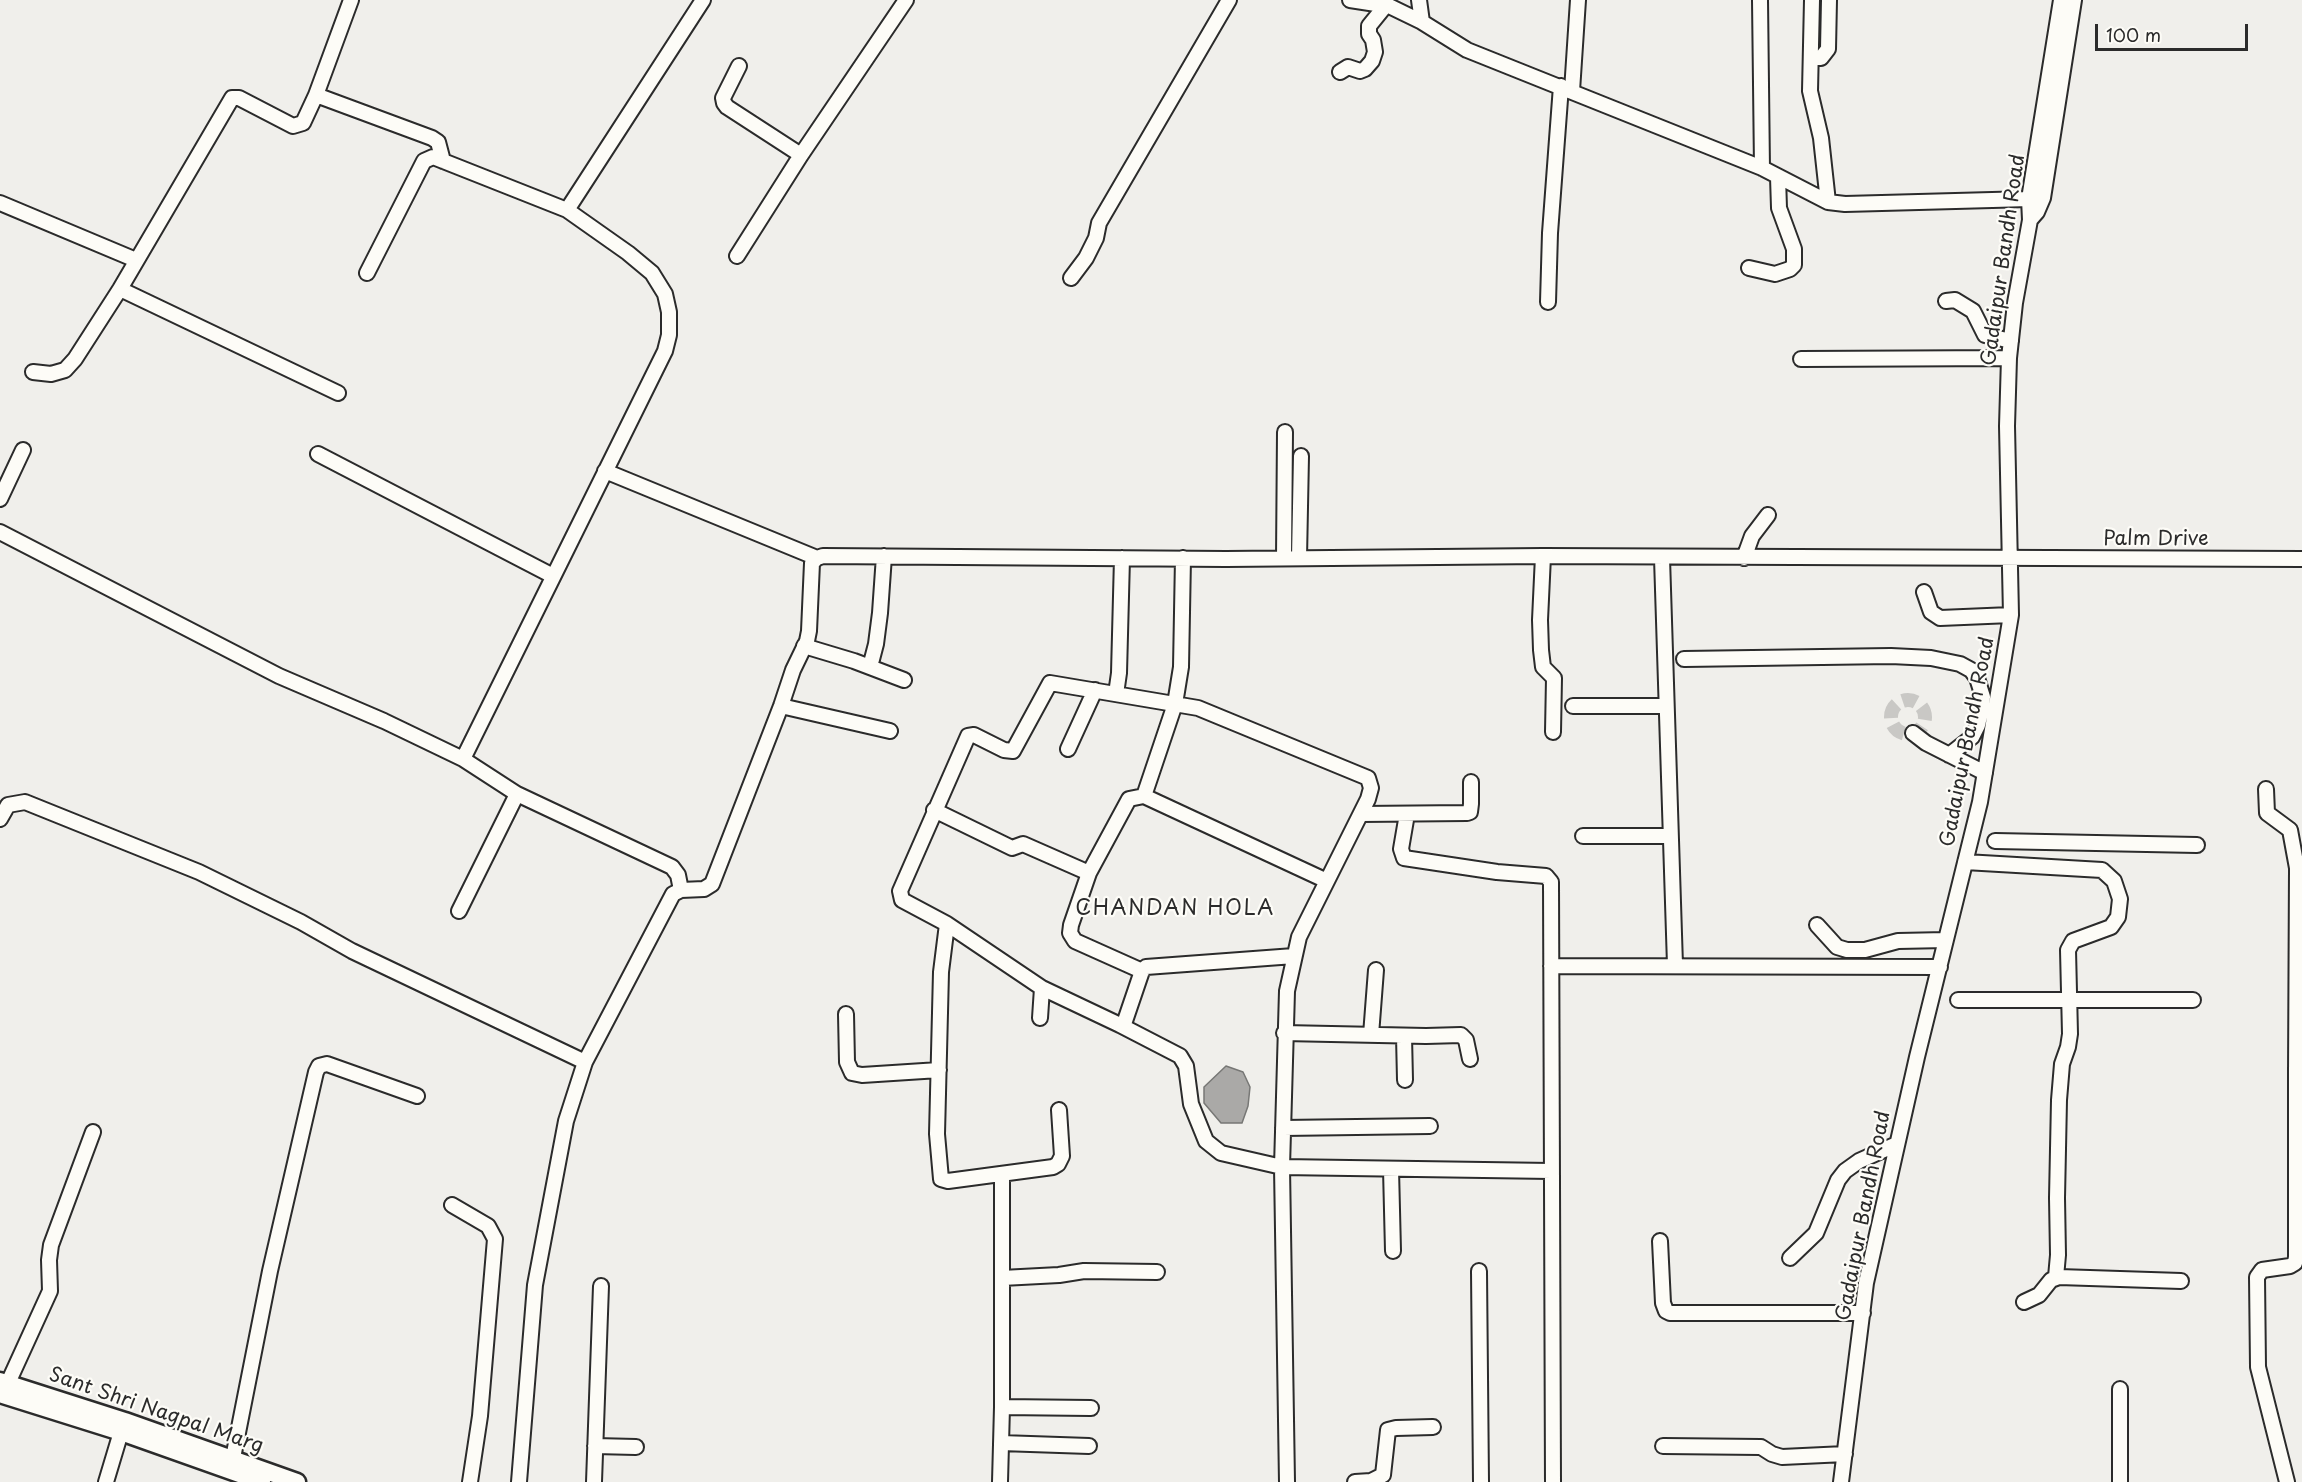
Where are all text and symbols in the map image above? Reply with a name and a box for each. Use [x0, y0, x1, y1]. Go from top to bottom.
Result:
scale bar [2098, 12, 2251, 50]
text: 100 m [2106, 21, 2161, 48]
street label: Gadaipur Bandh Road [1977, 153, 2031, 367]
street label: Palm Drive [2103, 527, 2209, 551]
street label: Gadaipur Bandh Road [1936, 635, 2000, 849]
district label: CHANDAN HOLA [1076, 896, 1274, 922]
street label: Gadaipur Bandh Road [1832, 1109, 1896, 1323]
street label: Sant Shri Nagpal Marg [46, 1363, 266, 1459]

